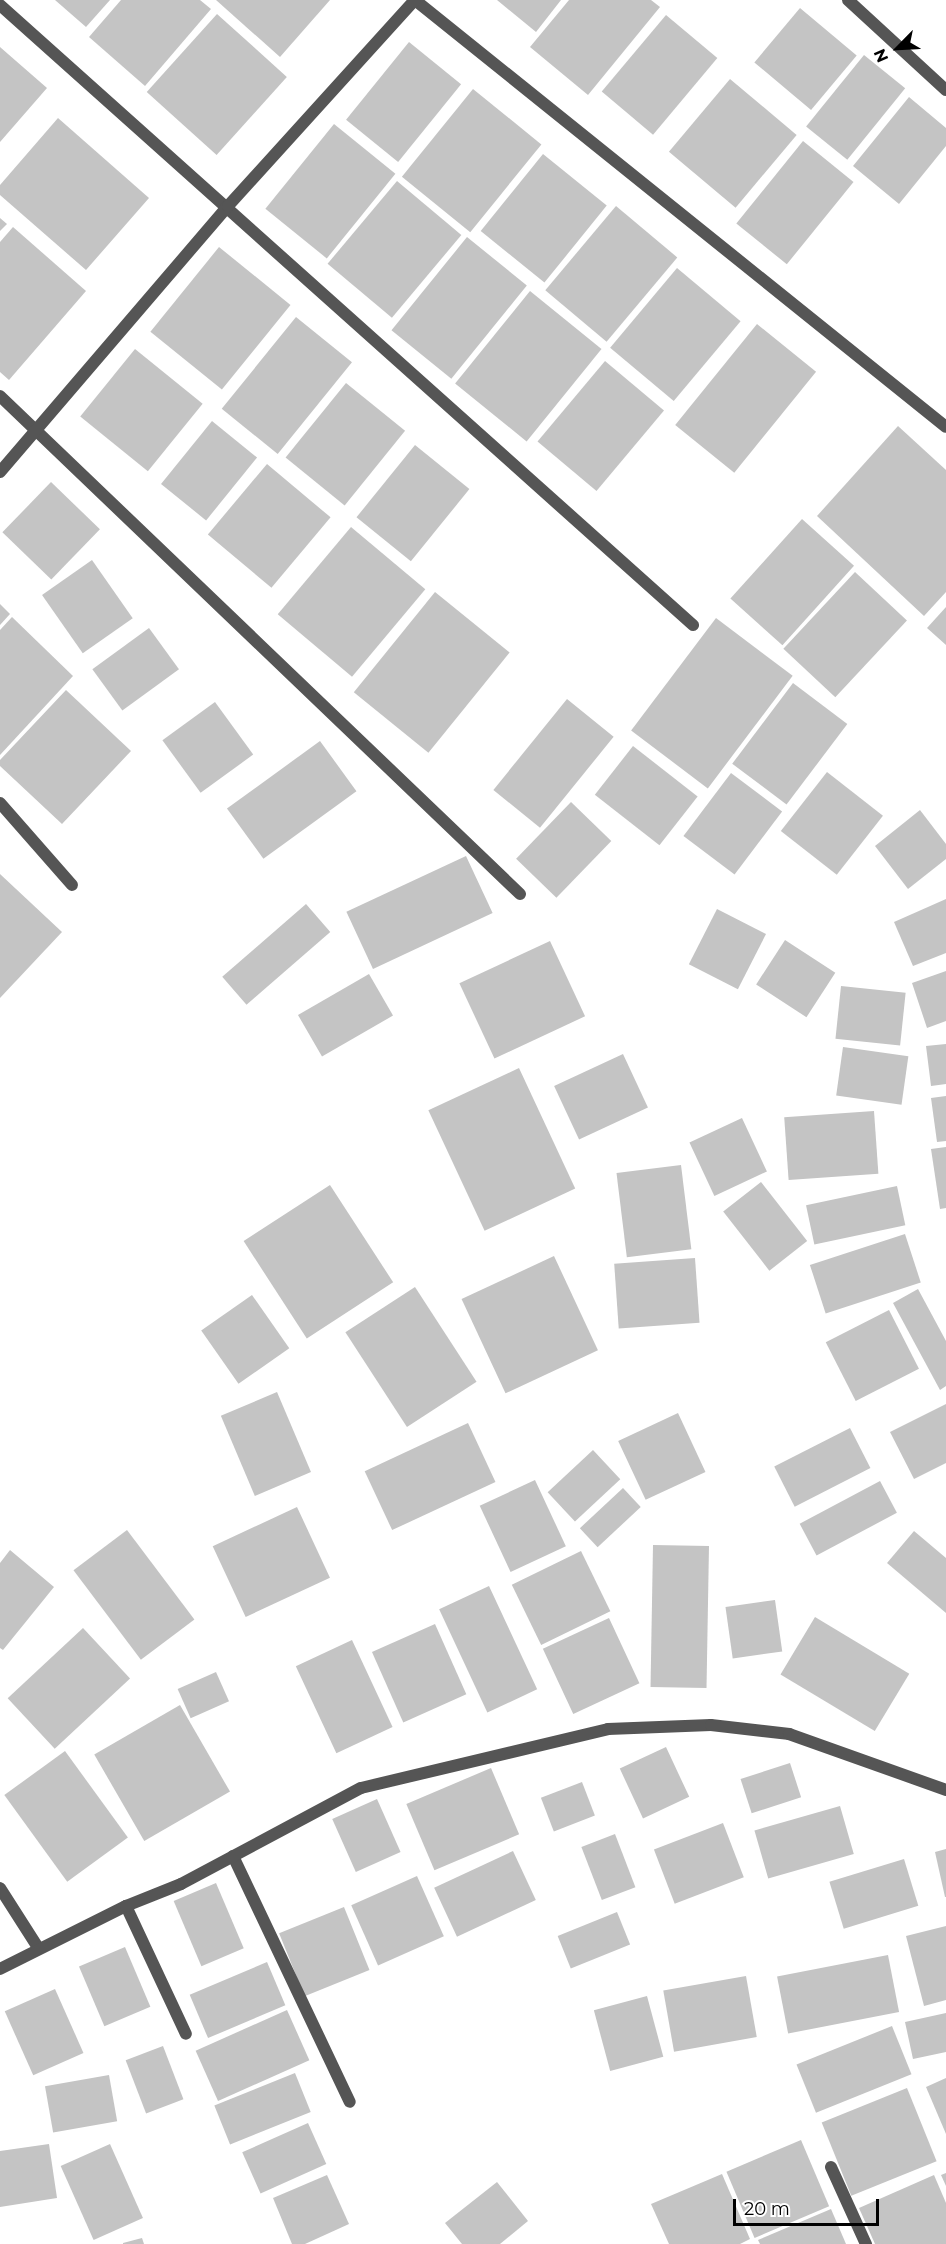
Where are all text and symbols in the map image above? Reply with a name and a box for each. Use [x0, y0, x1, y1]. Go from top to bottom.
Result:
north arrow [868, 18, 928, 78]
text: N [870, 46, 892, 65]
scale bar [736, 2187, 882, 2225]
text: 20 m [744, 2198, 790, 2220]

